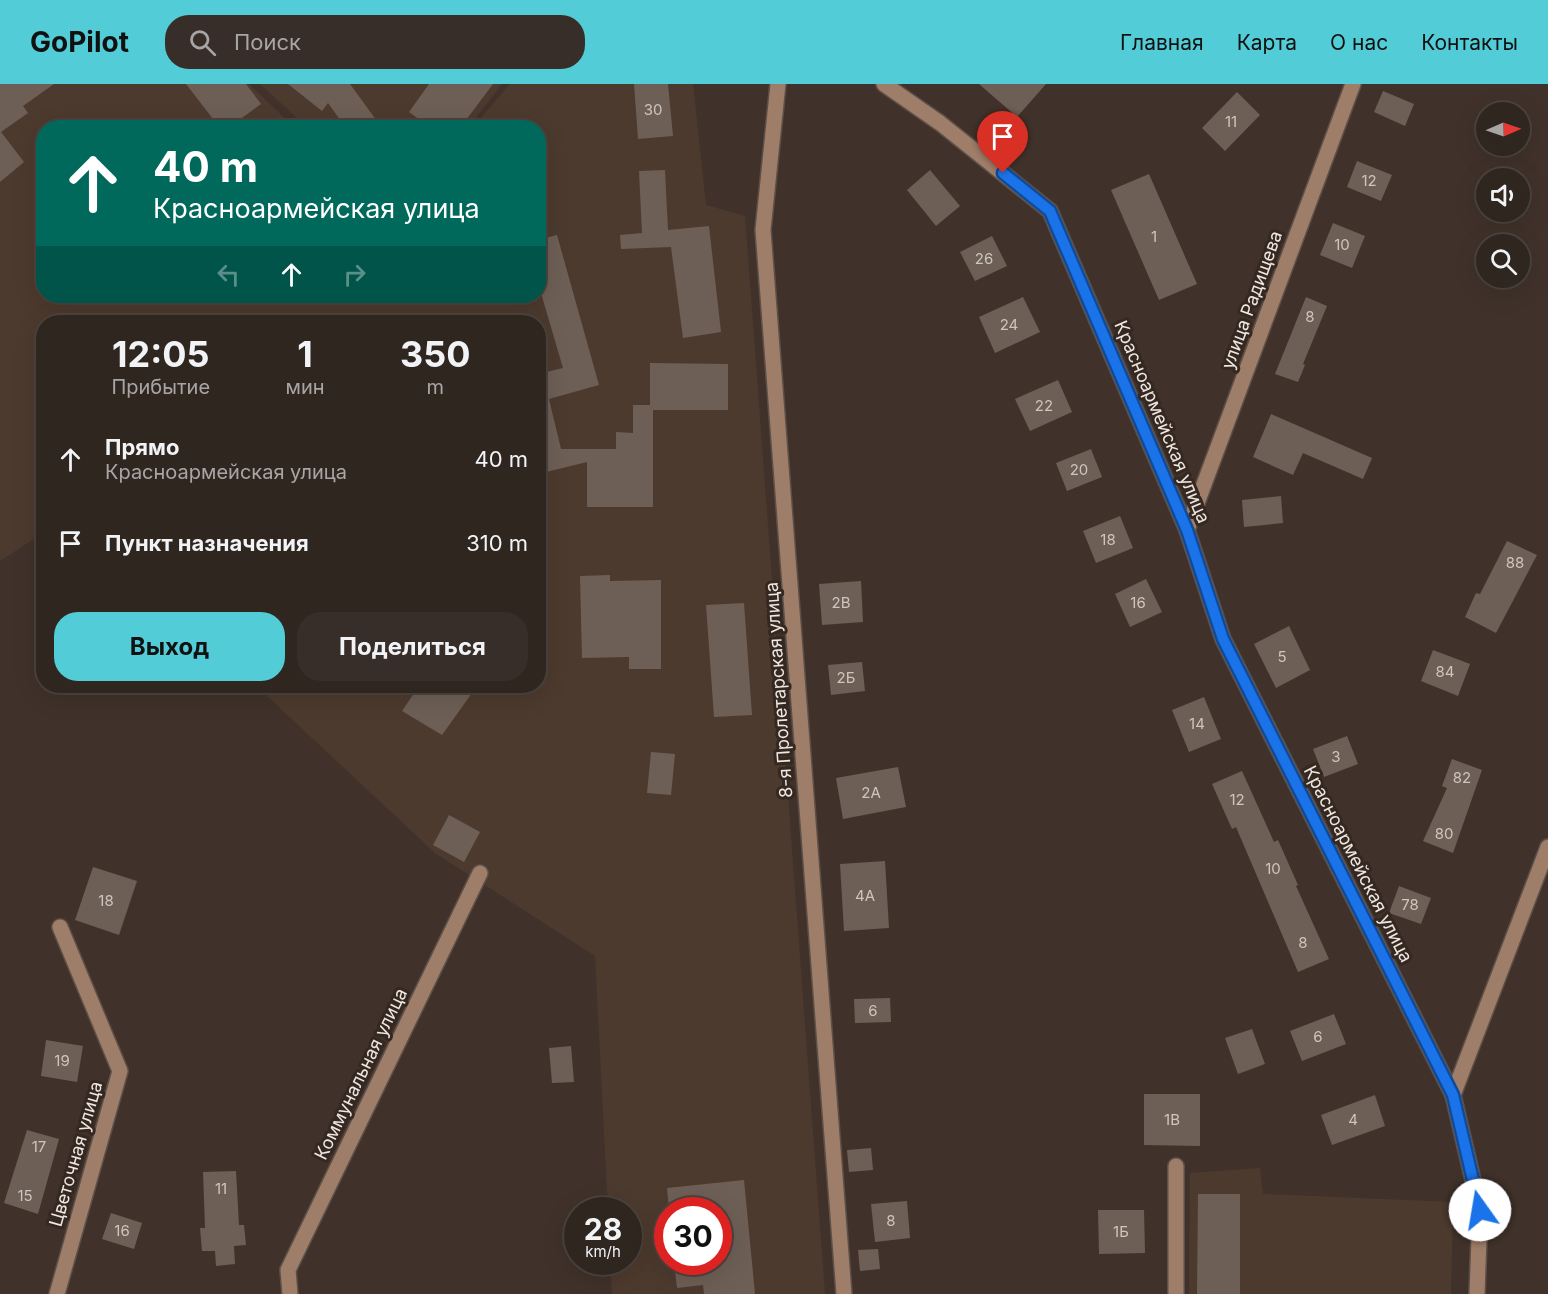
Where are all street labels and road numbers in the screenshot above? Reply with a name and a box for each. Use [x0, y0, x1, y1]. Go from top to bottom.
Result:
street label: улица Радищева [1217, 228, 1286, 372]
street label: Красноармейская улица [1110, 317, 1215, 526]
street label: 8-я Пролетарская улица [760, 581, 797, 799]
street label: Красноармейская улица [1300, 762, 1417, 966]
street label: Коммунальная улица [310, 985, 411, 1163]
street label: Цветочная улица [45, 1079, 106, 1229]

